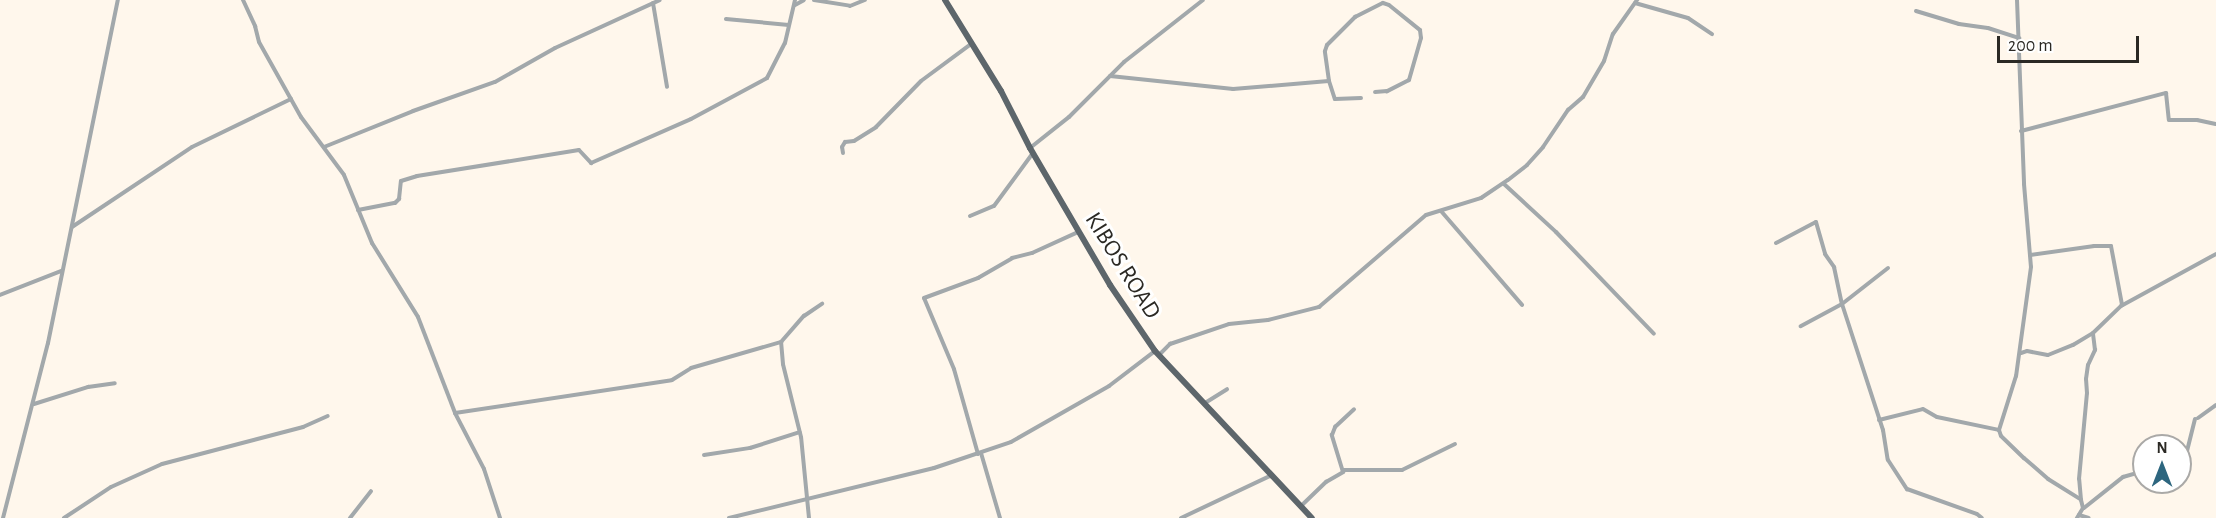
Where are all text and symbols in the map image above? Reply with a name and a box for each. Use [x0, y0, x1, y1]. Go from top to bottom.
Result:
scale bar [2000, 24, 2142, 62]
text: 200 m [2008, 37, 2053, 55]
street label: KIBOS ROAD [1078, 207, 1166, 325]
north arrow [2132, 434, 2192, 494]
text: N [2156, 440, 2168, 456]

